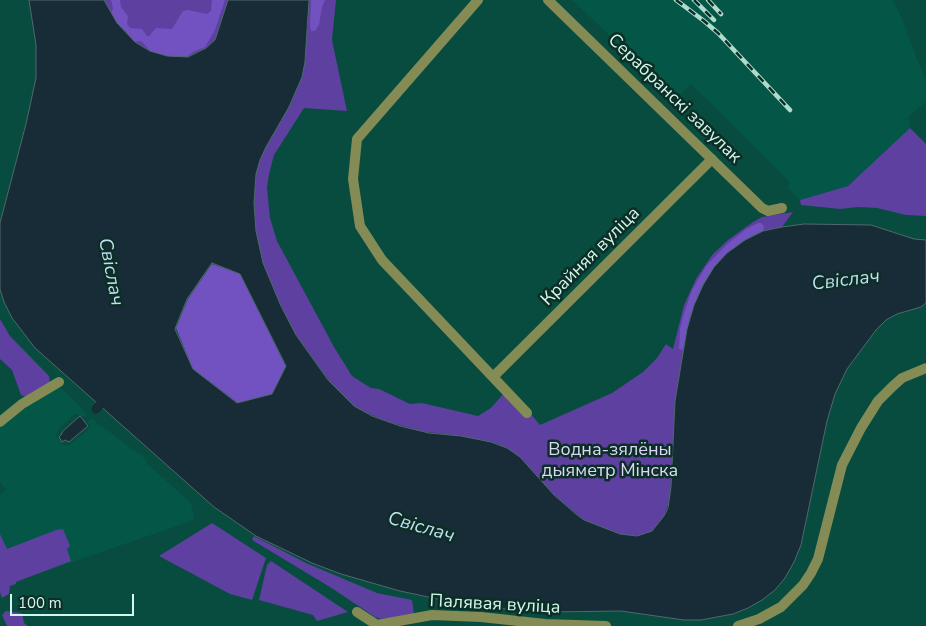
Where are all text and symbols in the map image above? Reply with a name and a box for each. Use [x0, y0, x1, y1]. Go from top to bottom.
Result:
street label: Серабранскі завулак [603, 30, 745, 168]
street label: Крайняя вуліца [537, 203, 645, 311]
water label: Свіслач [92, 236, 128, 308]
water label: Свіслач [811, 266, 881, 296]
park label: Водна-зялёны дыяметр Мінска [542, 440, 678, 482]
water label: Свіслач [385, 508, 457, 548]
scale bar [12, 584, 136, 616]
street label: Палявая вуліца [429, 591, 561, 619]
text: 100 m [18, 593, 62, 613]

